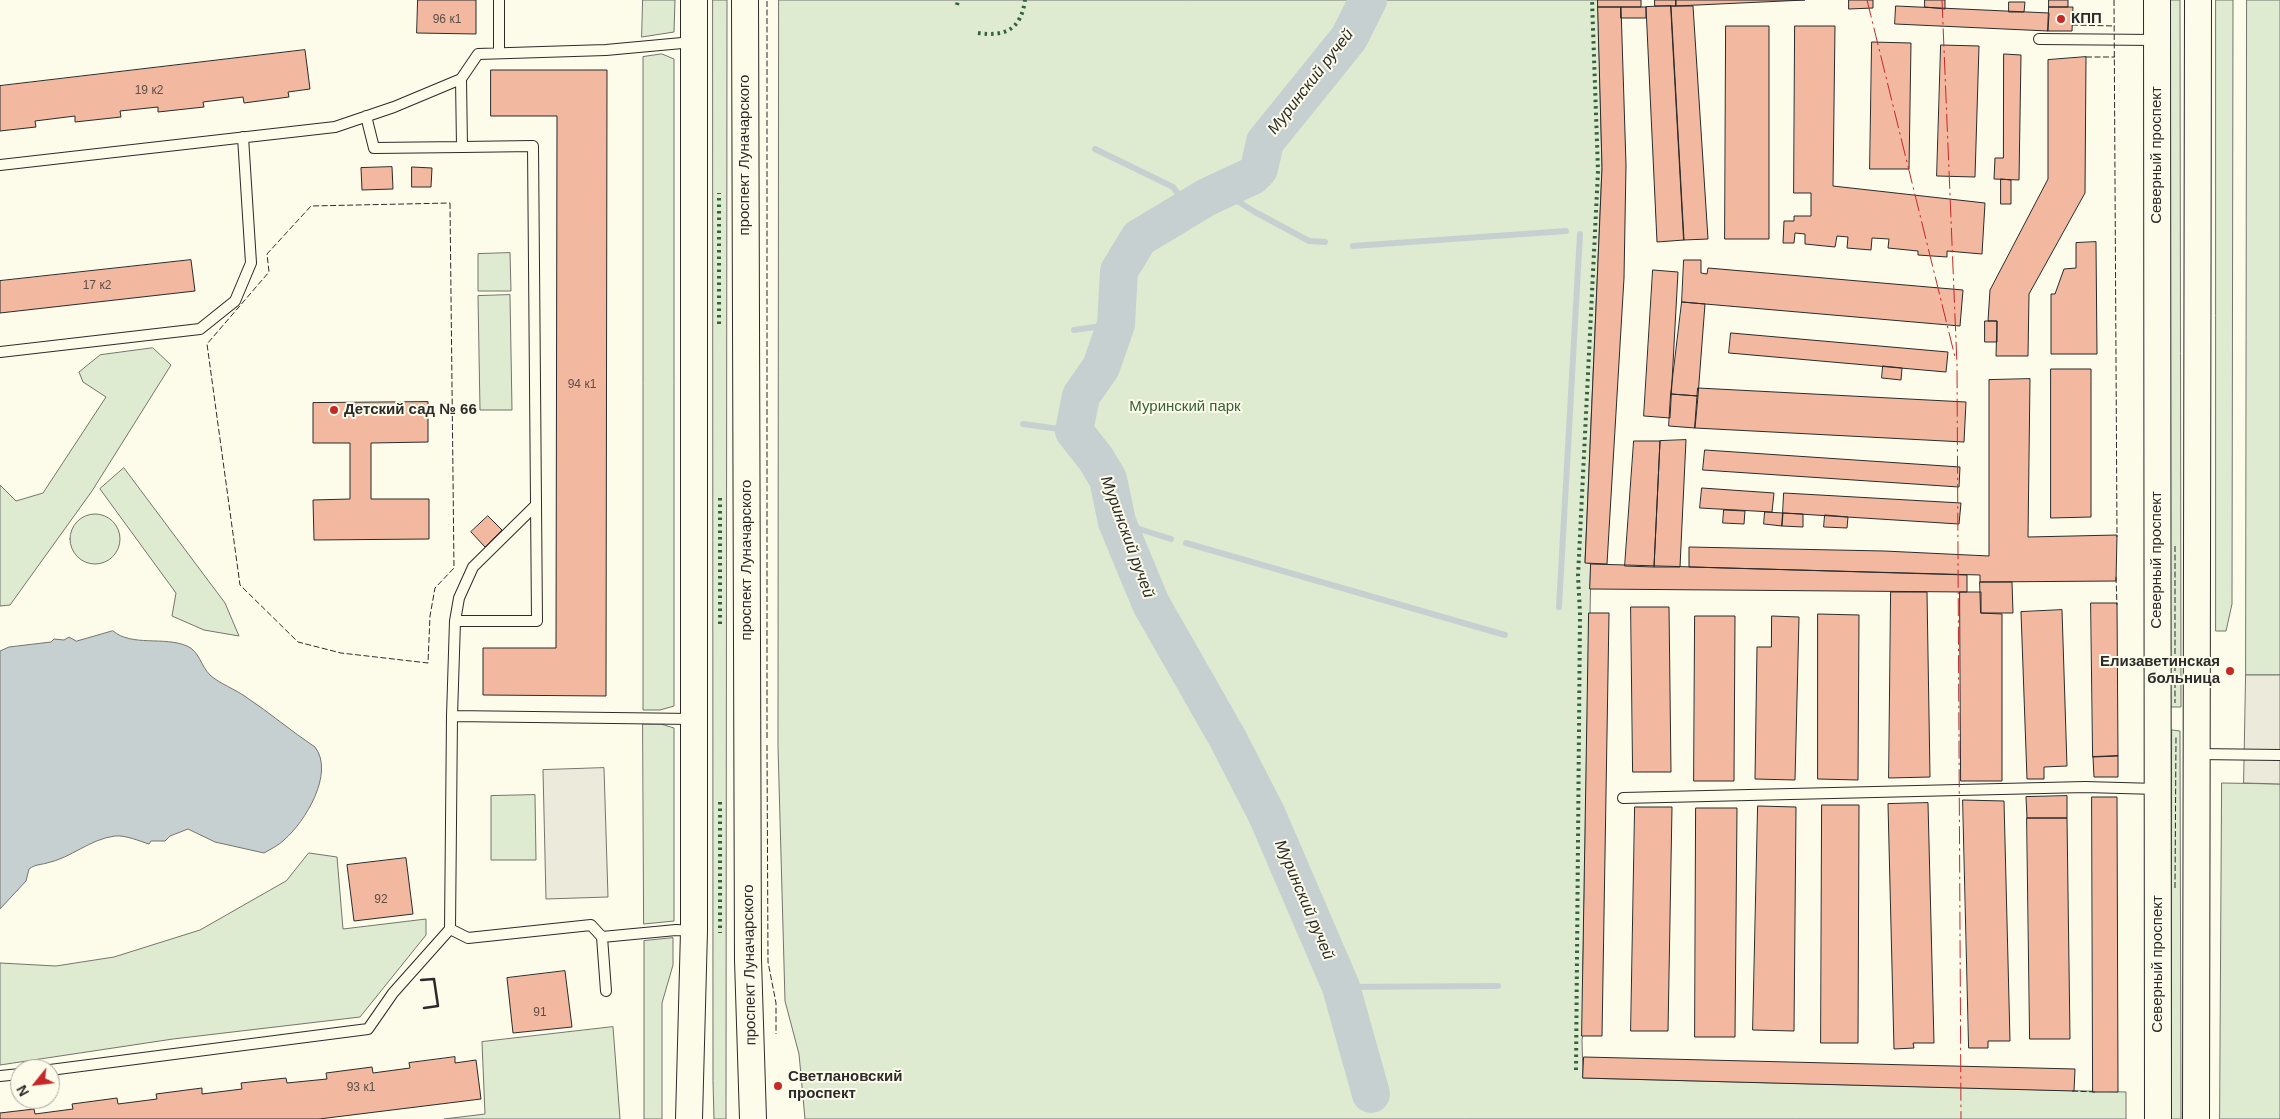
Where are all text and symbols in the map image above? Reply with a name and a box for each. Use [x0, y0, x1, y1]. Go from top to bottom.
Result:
place label: КПП [2071, 10, 2102, 28]
house number: 96 к1 [433, 13, 461, 27]
marker: КПП [2055, 13, 2067, 25]
water label: Муринский ручей [1264, 26, 1358, 138]
street label: проспект Луначарского [736, 75, 754, 235]
house number: 19 к2 [135, 84, 163, 98]
street label: Северный проспект [2148, 86, 2166, 224]
house number: 17 к2 [83, 279, 111, 293]
house number: 94 к1 [568, 378, 596, 392]
park label: Муринский парк [1129, 398, 1241, 416]
place label: Детский сад № 66 [344, 401, 477, 419]
marker: Детский сад № 66 [328, 404, 340, 416]
water label: Муринский ручей [1096, 473, 1158, 601]
street label: проспект Луначарского [738, 480, 756, 640]
street label: Северный проспект [2148, 491, 2166, 629]
place label: Елизаветинская больница [2100, 653, 2220, 688]
marker: Елизаветинская больница [2224, 665, 2236, 677]
water label: Муринский ручей [1270, 837, 1338, 963]
street label: проспект Луначарского [740, 884, 760, 1046]
house number: 92 [374, 893, 388, 907]
street label: Северный проспект [2149, 895, 2167, 1033]
house number: 91 [533, 1006, 547, 1020]
north arrow [10, 1059, 60, 1109]
place label: Светлановский проспект [788, 1068, 902, 1103]
marker: Светлановский проспект [772, 1080, 784, 1092]
house number: 93 к1 [347, 1081, 375, 1095]
text: N [13, 1082, 32, 1099]

